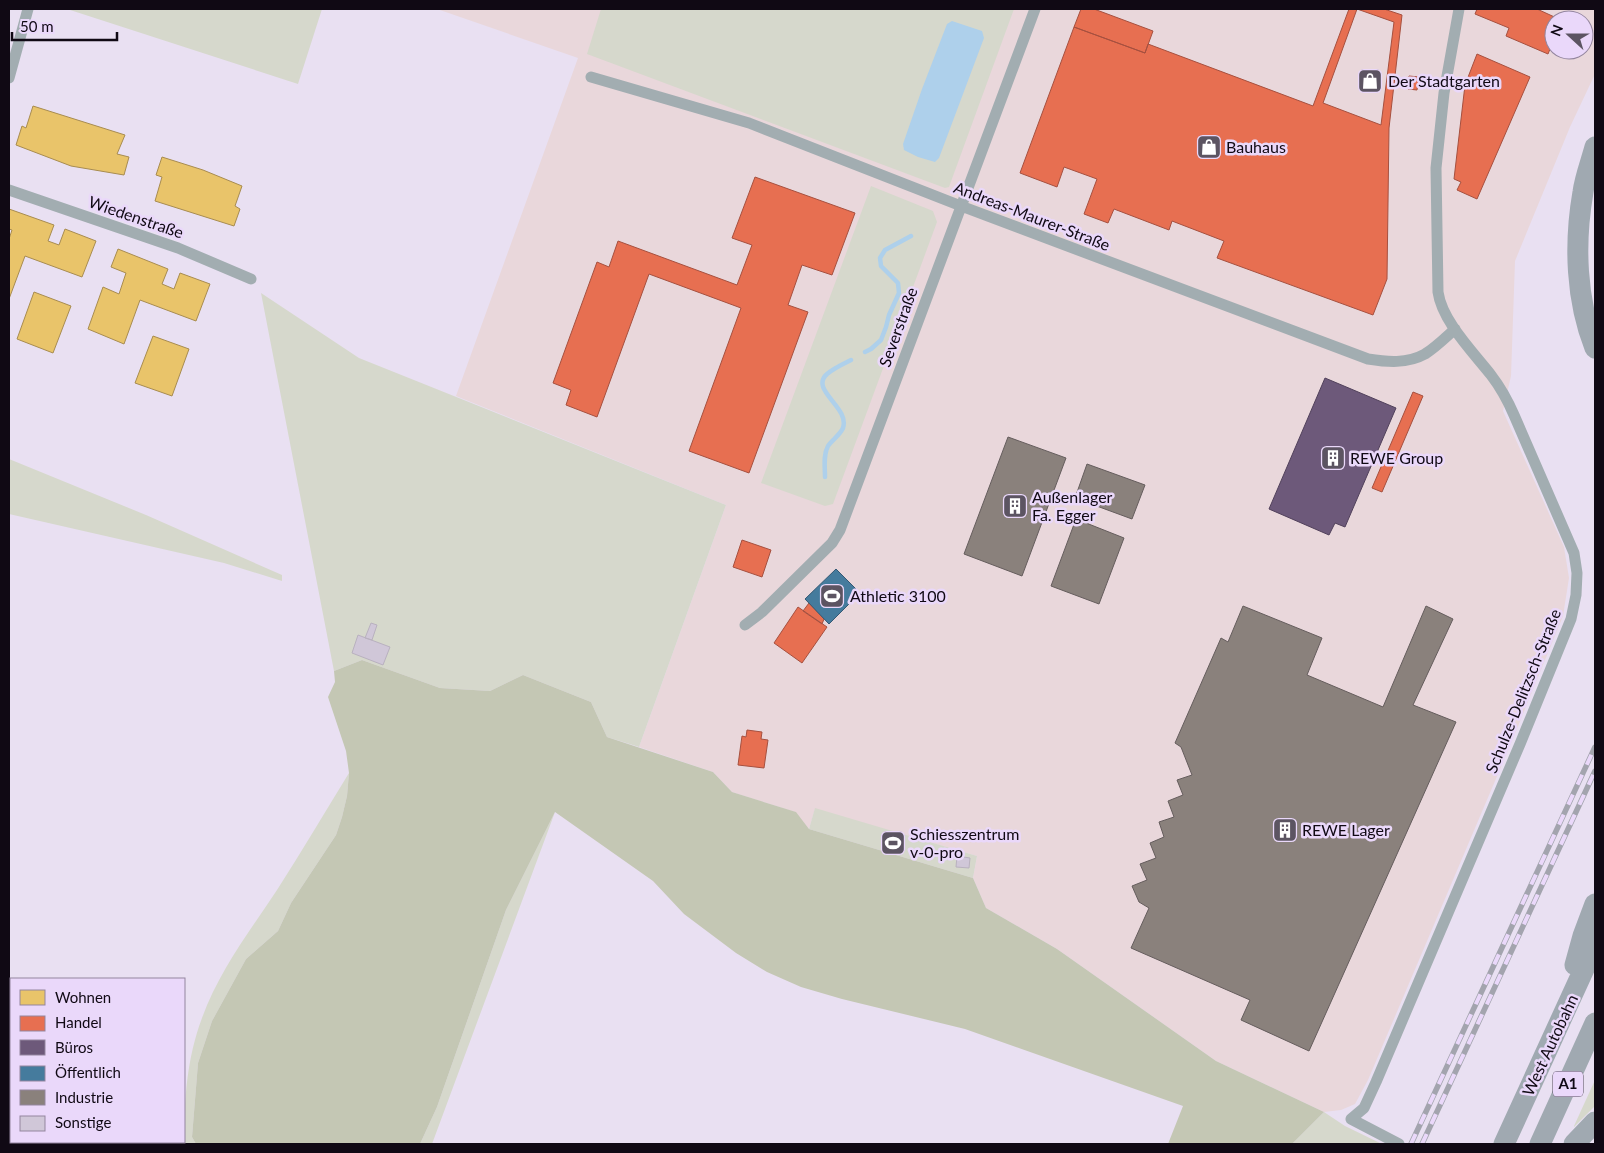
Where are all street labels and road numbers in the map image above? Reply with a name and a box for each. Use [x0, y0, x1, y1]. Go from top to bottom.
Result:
street label: Andreas-Maurer-Straße [951, 177, 1113, 254]
street label: Wiedenstraße [86, 191, 186, 242]
street label: Severstraße [874, 284, 921, 369]
street label: Schulze-Delitzsch-Straße [1481, 606, 1564, 776]
street label: West Autobahn [1518, 991, 1581, 1098]
road number: A1 [1553, 1072, 1583, 1096]

